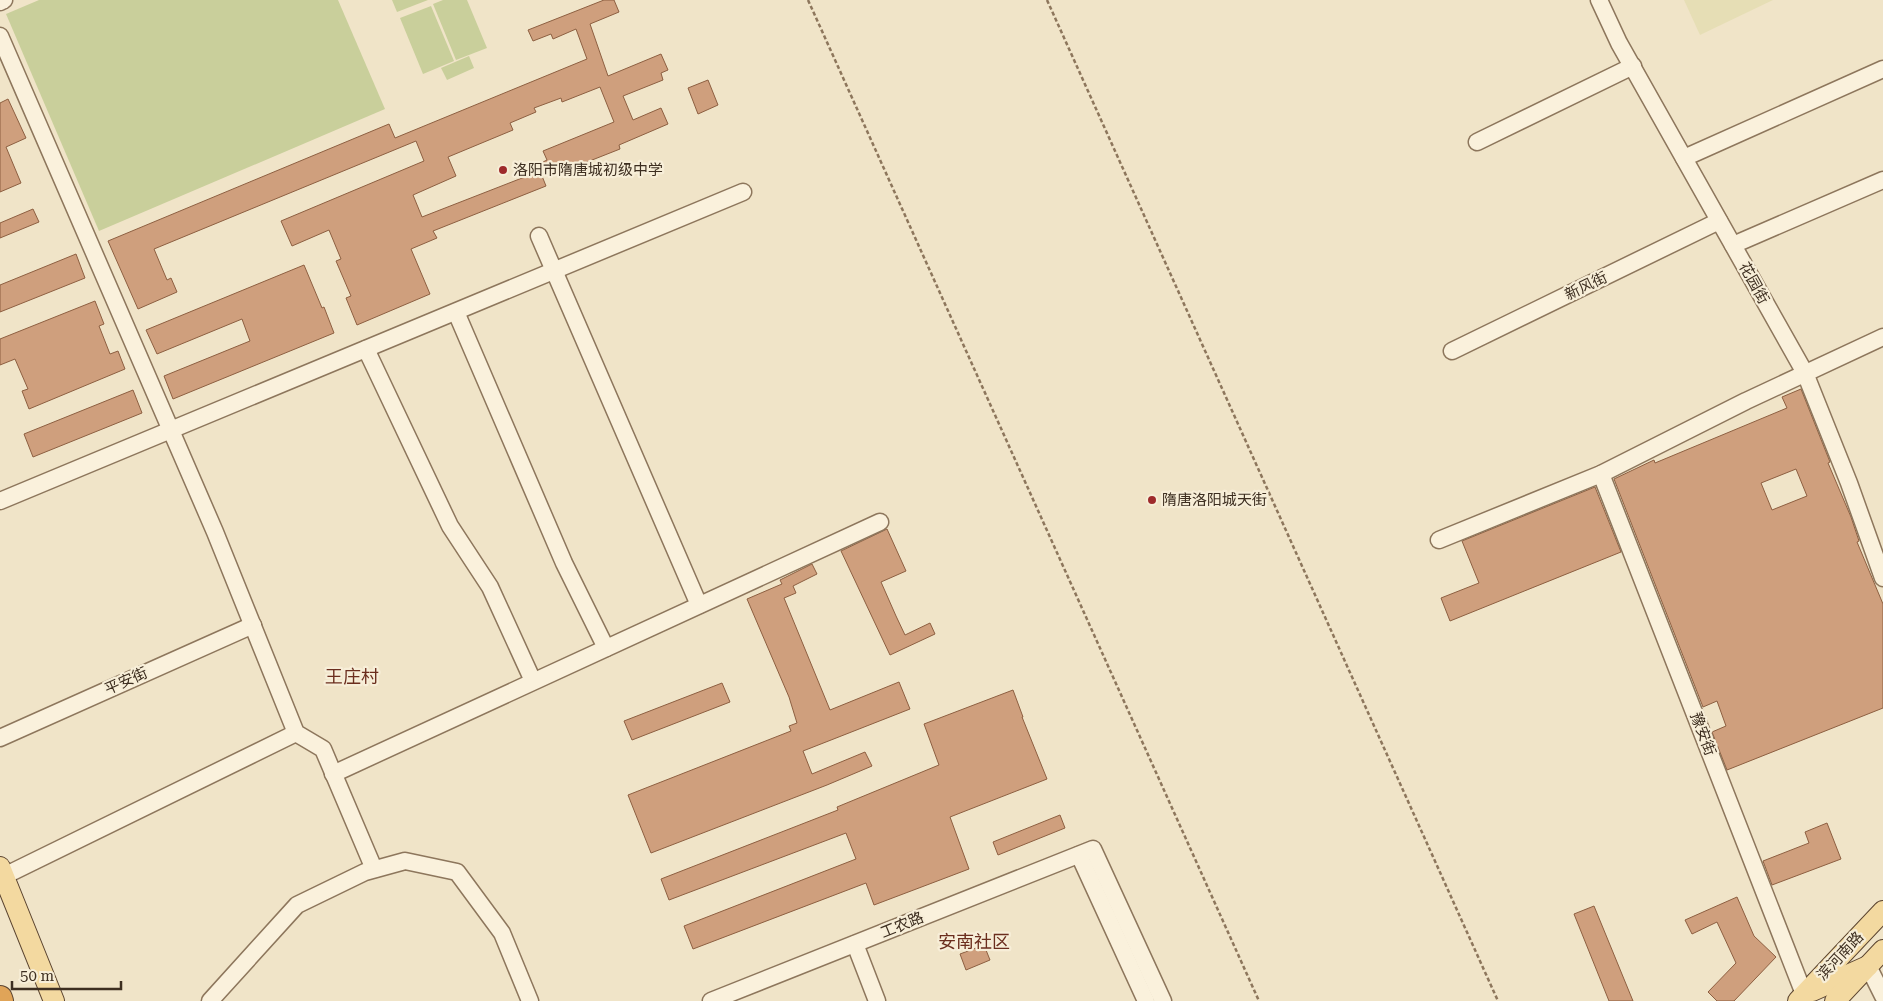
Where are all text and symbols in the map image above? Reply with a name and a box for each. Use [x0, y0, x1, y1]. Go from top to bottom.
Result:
place label: 洛阳市隋唐城初级中学 [513, 161, 663, 179]
marker: 洛阳市隋唐城初级中学 [497, 164, 509, 176]
street label: 花园街 [1735, 259, 1773, 307]
street label: 新风街 [1562, 268, 1610, 304]
place label: 隋唐洛阳城天街 [1162, 491, 1267, 509]
marker: 隋唐洛阳城天街 [1146, 494, 1158, 506]
street label: 平安街 [102, 664, 150, 698]
district label: 王庄村 [325, 666, 379, 687]
street label: 豫安街 [1687, 710, 1719, 758]
street label: 工农路 [878, 908, 926, 942]
street label: 滨河南路 [1813, 928, 1867, 984]
district label: 安南社区 [938, 931, 1010, 952]
scale bar [12, 958, 121, 990]
text: 50 m [20, 967, 55, 985]

